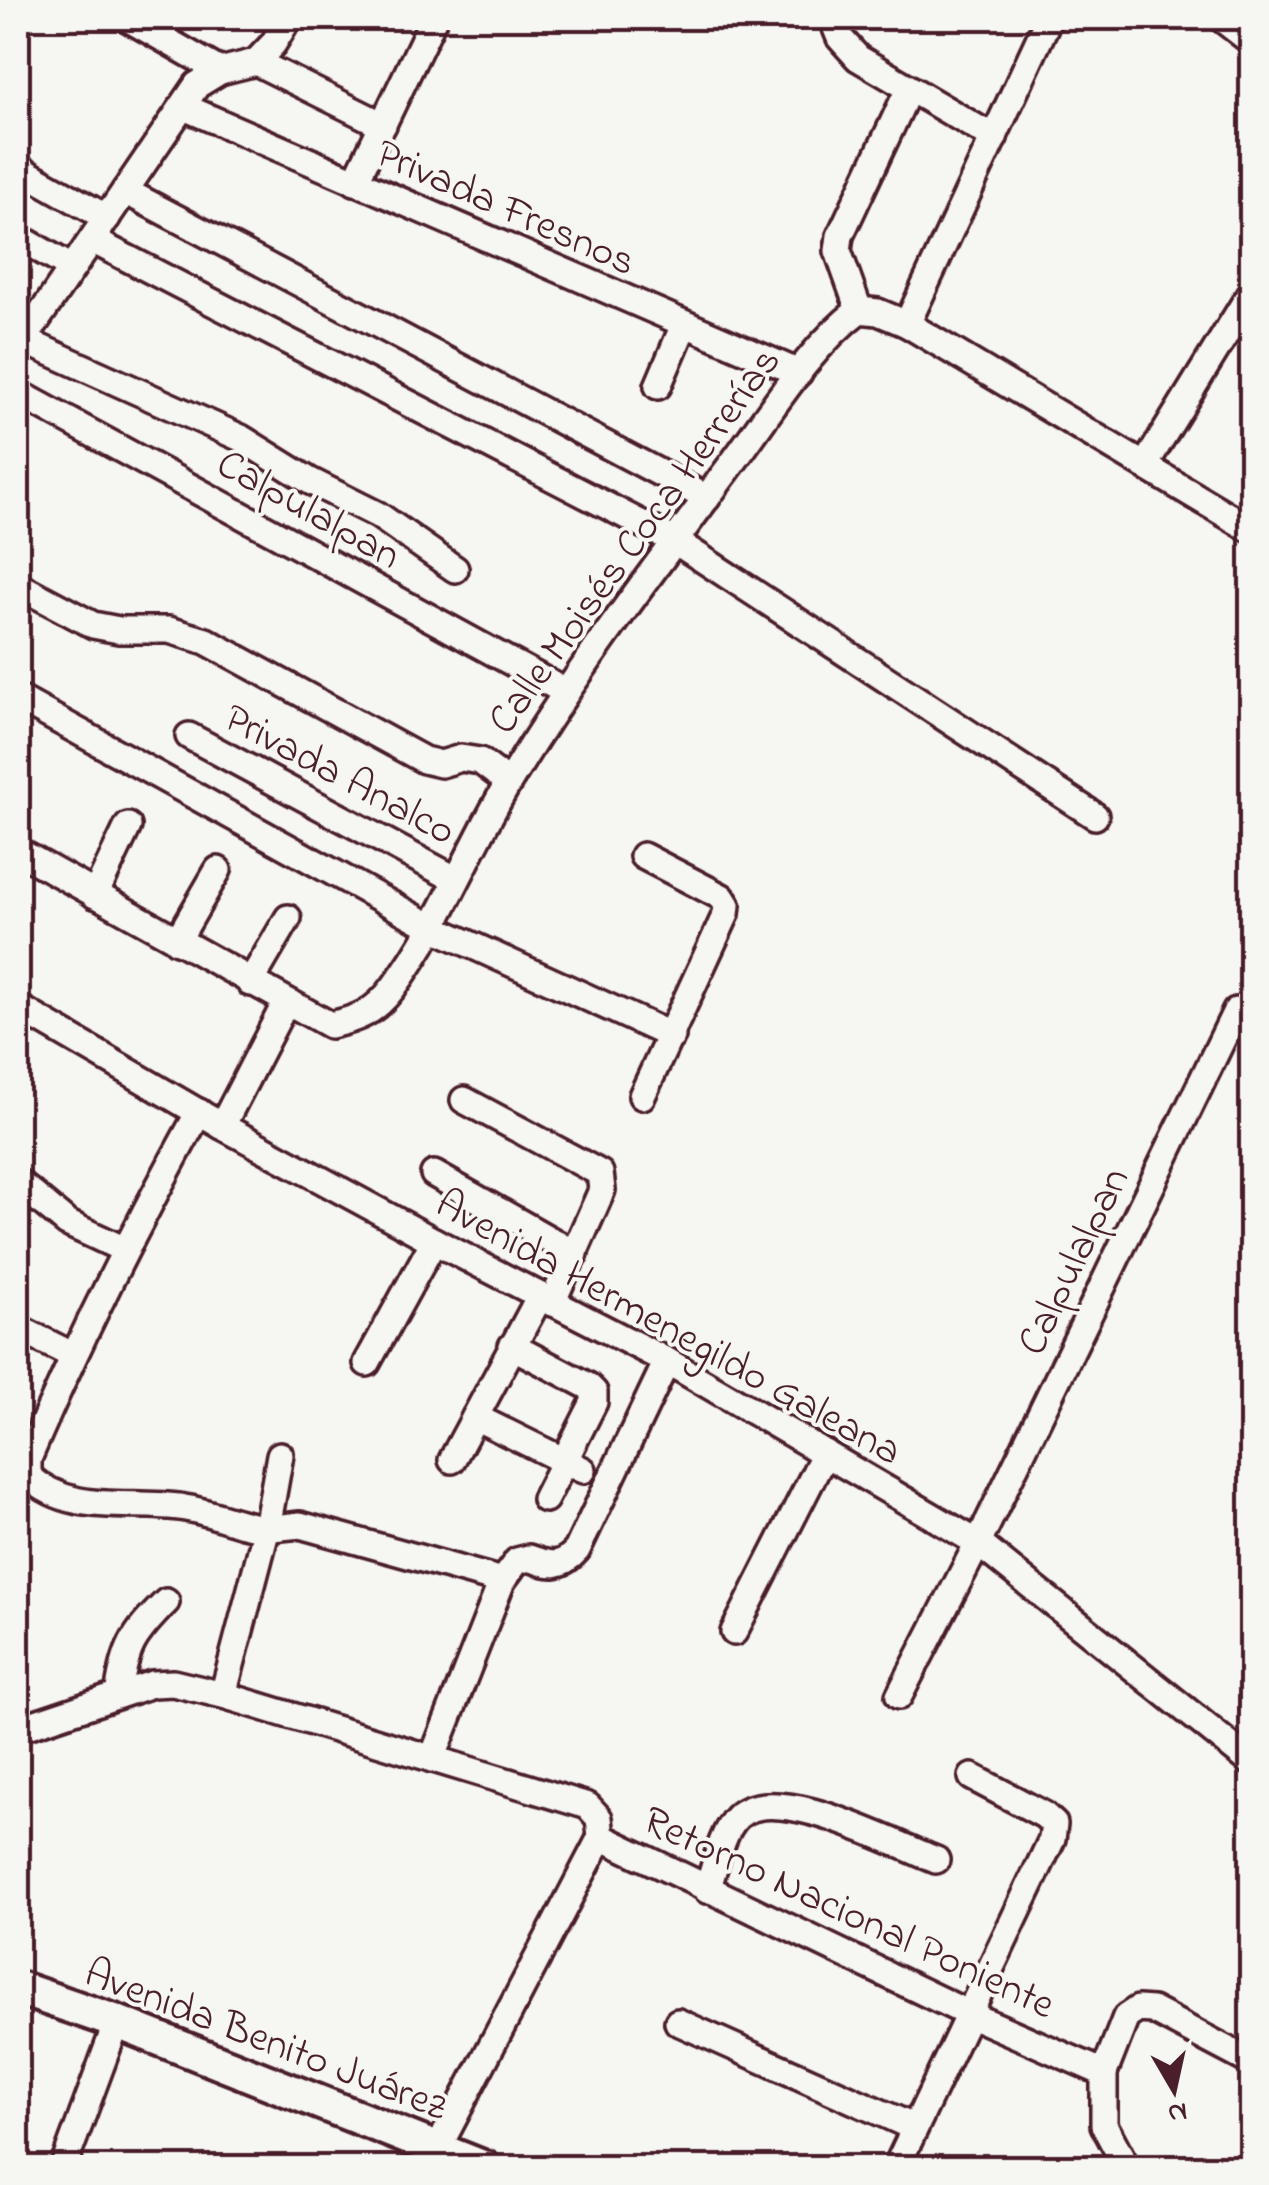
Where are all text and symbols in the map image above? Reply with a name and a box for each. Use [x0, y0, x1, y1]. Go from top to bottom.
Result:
street label: Privada Fresnos [365, 124, 645, 294]
street label: Calle Moisés Coca Herrerías [474, 335, 797, 748]
street label: Calpulalpan [204, 435, 411, 587]
street label: Privada Analco [212, 689, 466, 863]
street label: Calpulalpan [1003, 1158, 1147, 1366]
street label: Avenida Hermenegildo Galeana [424, 1175, 912, 1483]
street label: Retorno Nacional Poniente [632, 1792, 1064, 2037]
street label: Avenida Benito Juárez [75, 1944, 456, 2139]
north arrow [1124, 2040, 1224, 2140]
text: N [1165, 2090, 1190, 2133]

